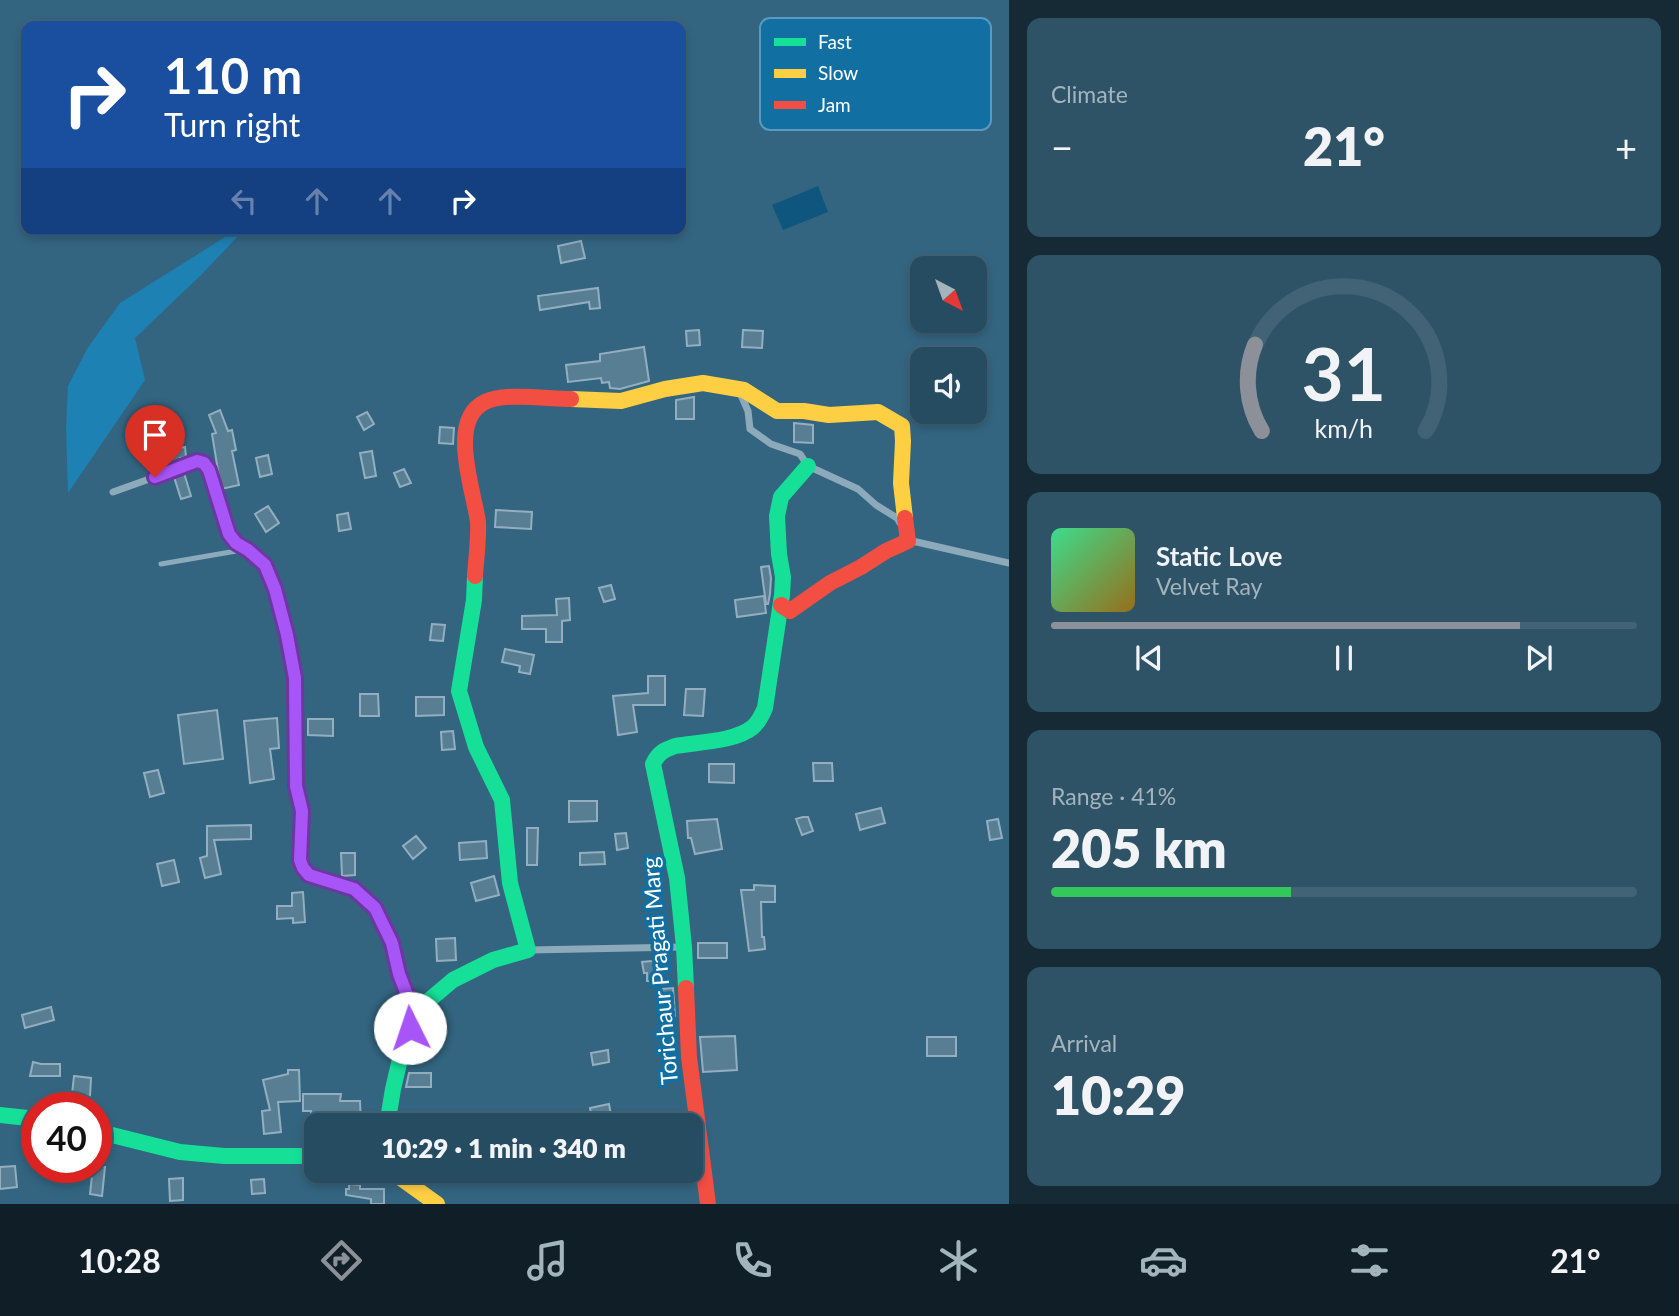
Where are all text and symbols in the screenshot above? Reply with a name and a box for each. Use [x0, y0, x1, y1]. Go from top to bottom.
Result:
legend [760, 18, 991, 130]
text: Fast [818, 30, 852, 53]
text: 110 m [164, 46, 302, 104]
icon: right [49, 49, 140, 140]
text: Slow [818, 61, 858, 84]
text: Climate [1051, 80, 1128, 108]
text: Jam [818, 93, 851, 116]
text: Turn right [164, 105, 300, 144]
text: 21° [1303, 115, 1385, 177]
text: − [1051, 124, 1073, 170]
text: + [1615, 124, 1637, 170]
icon: left [225, 182, 263, 220]
icon: ahead [298, 182, 336, 220]
icon: ahead [371, 182, 409, 220]
icon: right [444, 182, 482, 220]
north arrow [910, 256, 987, 332]
map controls [910, 256, 987, 424]
text: 31 [1302, 329, 1386, 417]
button: sound [910, 347, 987, 424]
pin [125, 405, 185, 477]
text: km/h [1315, 413, 1373, 443]
icon: arrive [136, 416, 174, 454]
text: Static Love [1156, 540, 1283, 572]
text: Velvet Ray [1156, 572, 1262, 600]
icon: previous [1130, 639, 1168, 677]
icon: pause [1325, 639, 1363, 677]
icon: next [1520, 639, 1558, 677]
text: Range · 41% [1051, 782, 1176, 810]
text: 205 km [1051, 817, 1227, 879]
street label: Torichaur Pragati Marg [635, 856, 683, 1086]
position arrow [373, 991, 447, 1065]
text: Arrival [1051, 1029, 1117, 1057]
text: 10:29 [1051, 1064, 1185, 1126]
speed limit sign: 40 [21, 1092, 112, 1183]
text: 10:29 · 1 min · 340 m [381, 1132, 626, 1164]
icon: directions [317, 1236, 366, 1285]
icon: music [523, 1236, 572, 1285]
icon: phone [728, 1236, 777, 1285]
icon: climate [934, 1236, 983, 1285]
icon: car [1139, 1236, 1188, 1285]
icon: filters [1345, 1236, 1394, 1285]
text: 10:28 [78, 1241, 161, 1280]
text: 21° [1550, 1241, 1601, 1280]

